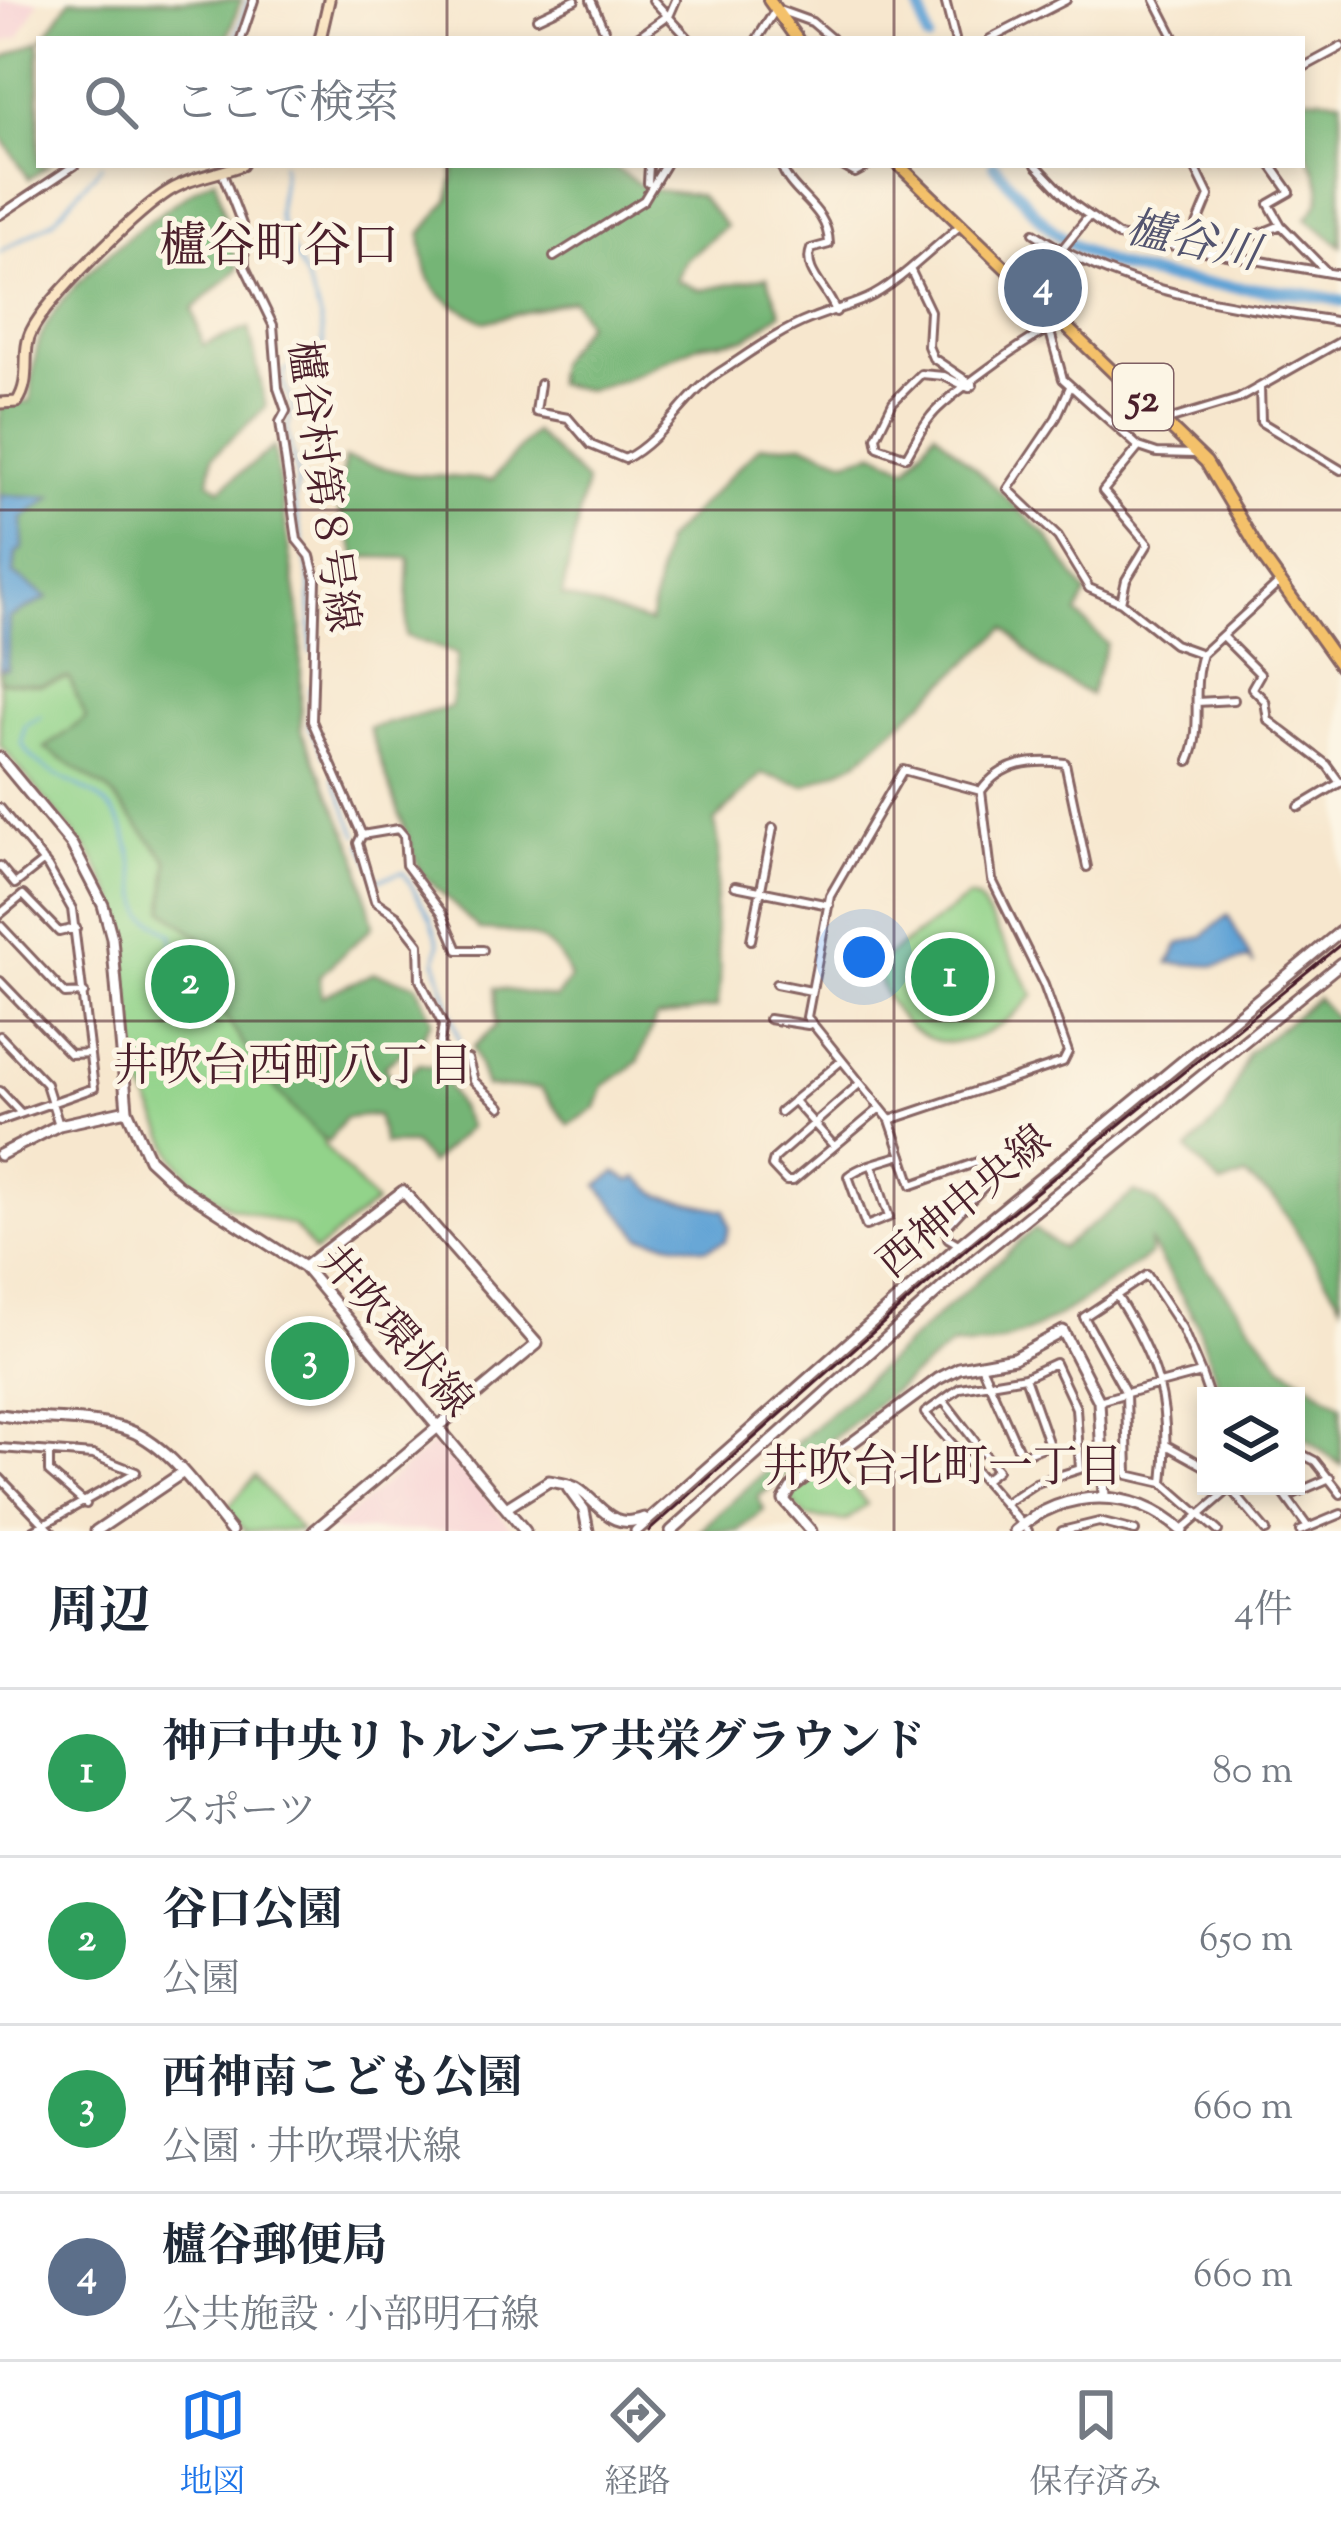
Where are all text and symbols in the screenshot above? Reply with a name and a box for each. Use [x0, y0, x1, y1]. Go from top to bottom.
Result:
search box [36, 36, 1305, 168]
icon: search [78, 69, 144, 135]
text: ここで検索 [174, 74, 399, 139]
water label: 櫨谷川 [1119, 199, 1270, 291]
district label: 櫨谷町谷口 [159, 215, 399, 284]
pin: 4 [1004, 243, 1082, 333]
street label: 櫨谷村第８号線 [270, 337, 370, 636]
road number: 52 [1113, 364, 1173, 430]
your location [834, 927, 894, 987]
pin: 1 [911, 932, 989, 1022]
pin: 2 [151, 939, 229, 1029]
district label: 井吹台西町八丁目 [113, 1037, 473, 1102]
street label: 西神中央線 [866, 1113, 1066, 1294]
street label: 井吹環状線 [302, 1234, 485, 1432]
pin: 3 [271, 1316, 349, 1406]
map controls [1197, 1387, 1305, 1495]
button: layers [1197, 1387, 1305, 1495]
district label: 井吹台北町一丁目 [763, 1438, 1123, 1503]
text: 周辺 [48, 1578, 150, 1651]
text: 4件 [1234, 1585, 1293, 1641]
text: 神戸中央リトルシニア共栄グラウンド [162, 1713, 926, 1778]
text: 1 [80, 1745, 94, 1801]
text: 80 m [1212, 1745, 1293, 1801]
text: スポーツ [162, 1786, 316, 1842]
text: 谷口公園 [162, 1881, 342, 1946]
text: 2 [78, 1913, 96, 1969]
text: 650 m [1199, 1913, 1293, 1969]
text: 公園 [162, 1954, 240, 2010]
text: 西神南こども公園 [162, 2049, 522, 2114]
text: 3 [79, 2081, 95, 2137]
text: 660 m [1193, 2081, 1293, 2137]
text: 公園 · 井吹環状線 [162, 2122, 461, 2178]
text: 櫨谷郵便局 [162, 2217, 387, 2282]
text: 4 [77, 2249, 97, 2305]
text: 660 m [1193, 2249, 1293, 2305]
text: 公共施設 · 小部明石線 [162, 2290, 539, 2346]
tab: 地図 [180, 2382, 246, 2508]
tab: 経路 [605, 2382, 671, 2508]
tab: 保存済み [1030, 2382, 1162, 2508]

